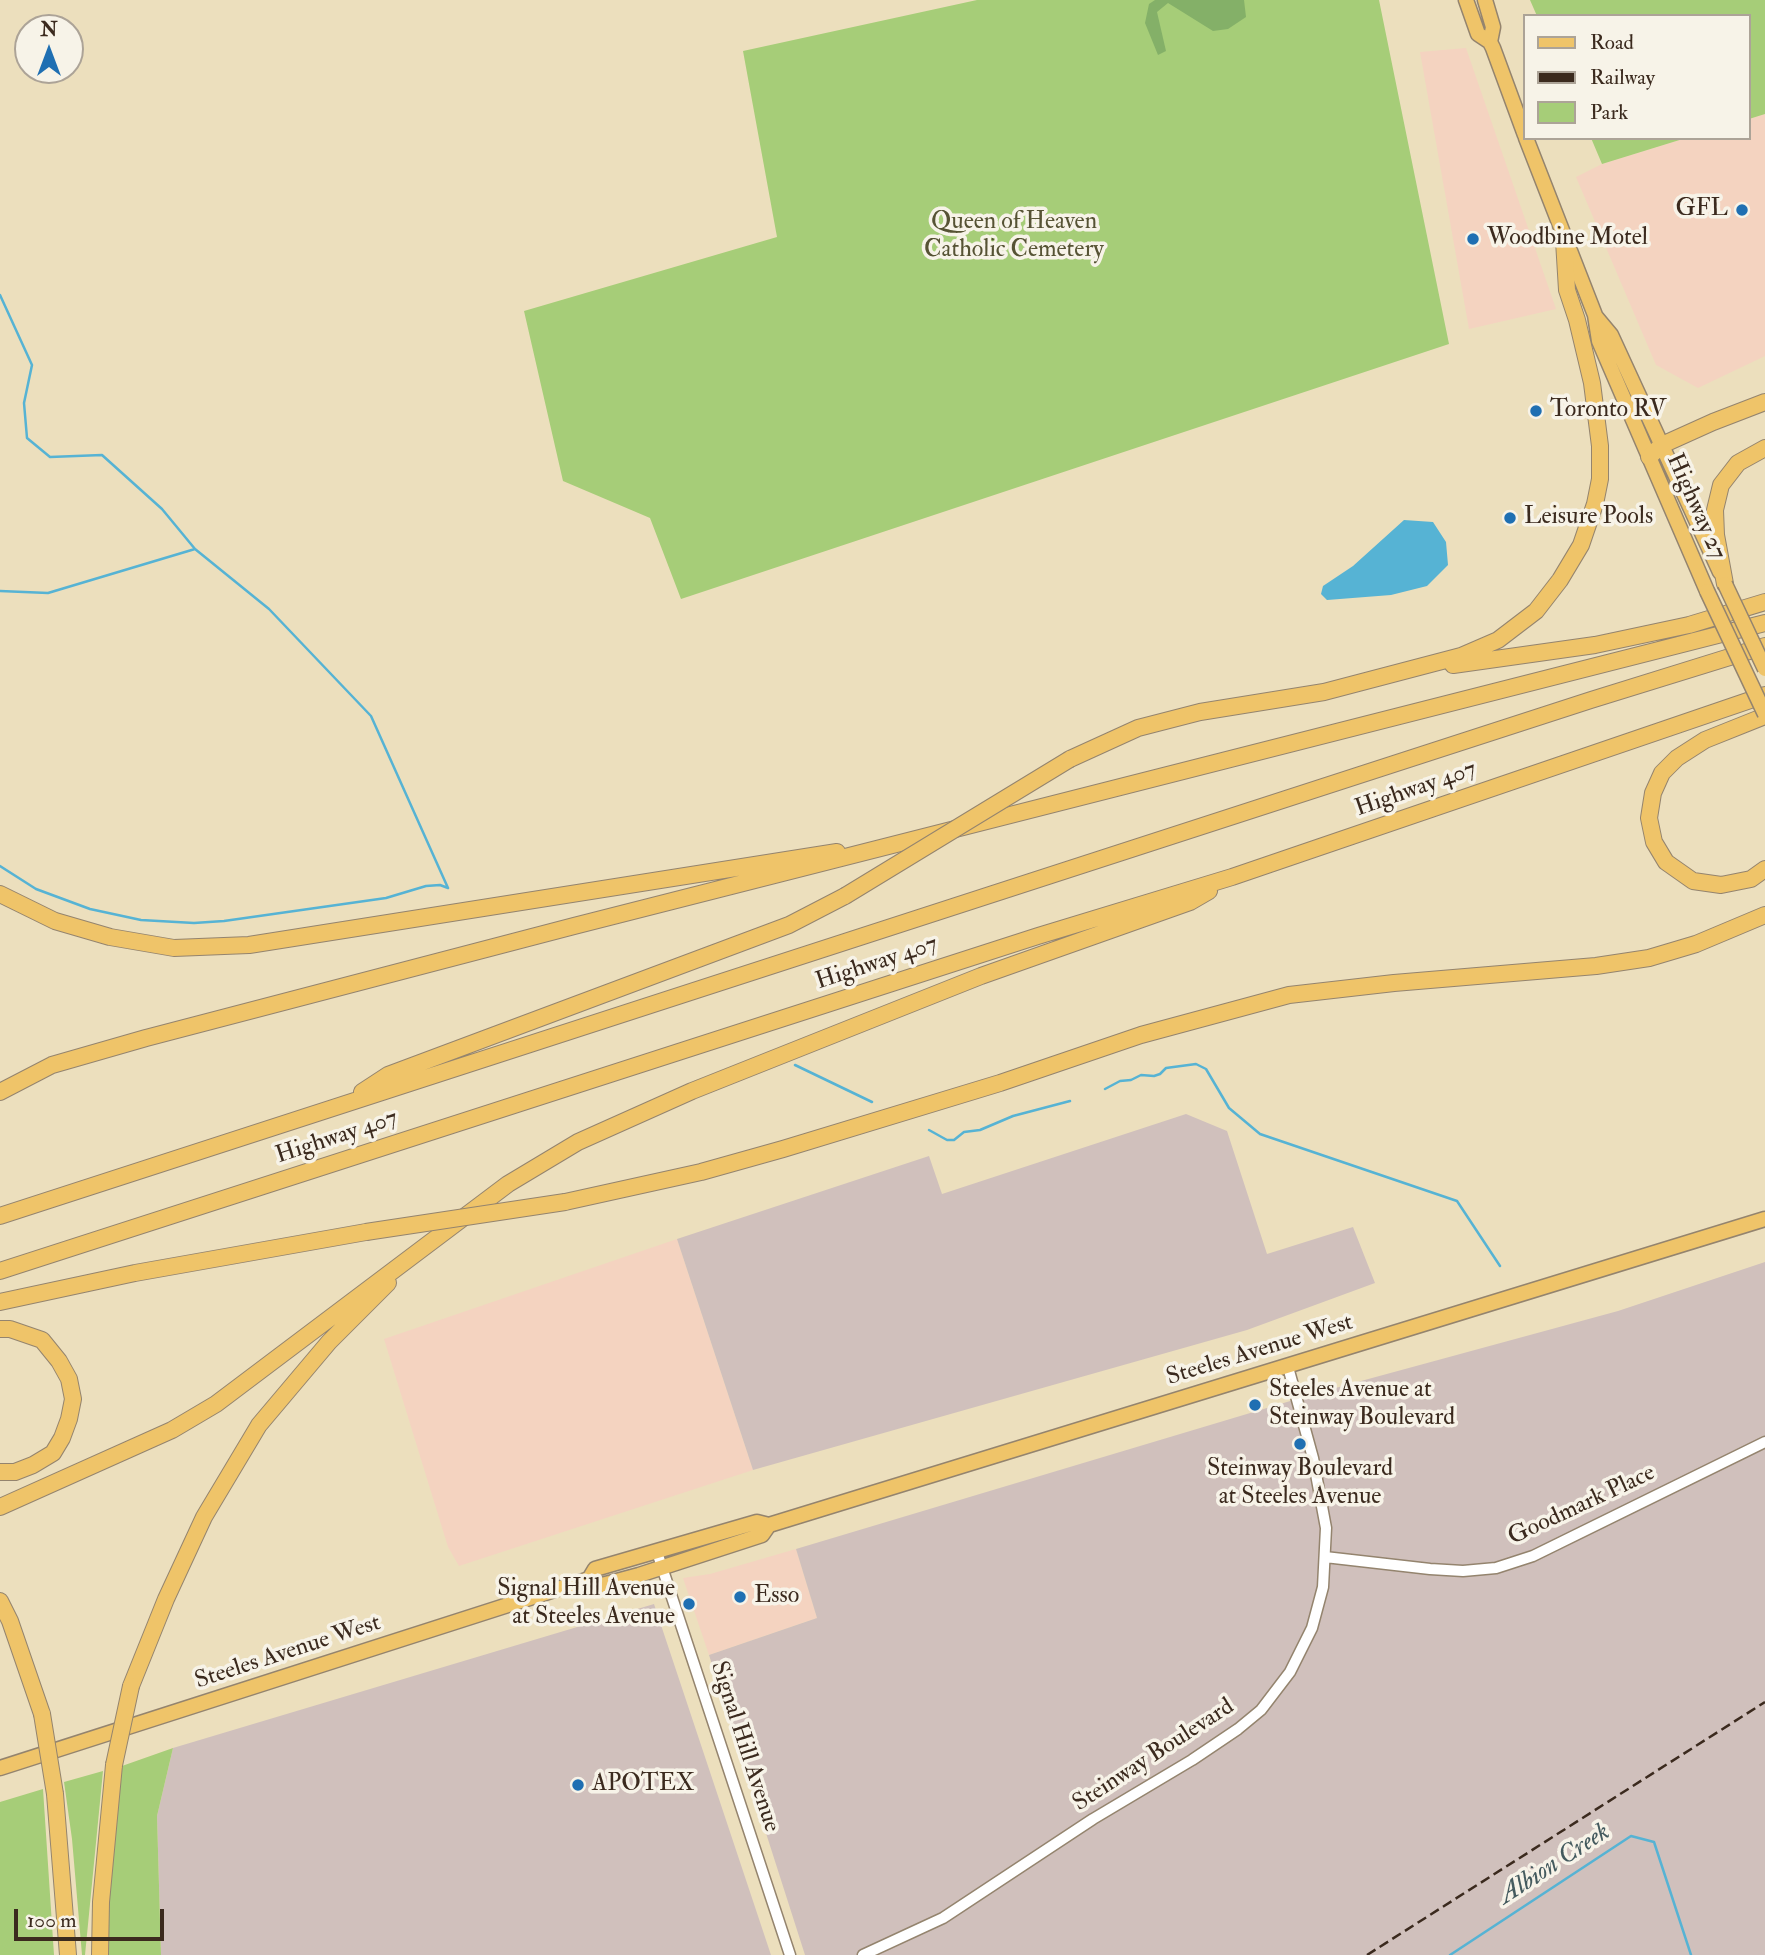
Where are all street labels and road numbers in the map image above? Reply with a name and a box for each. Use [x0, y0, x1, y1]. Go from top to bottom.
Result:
street label: Highway 27 [1659, 449, 1731, 565]
street label: Highway 407 [1352, 756, 1480, 824]
street label: Highway 407 [812, 931, 942, 997]
street label: Highway 407 [272, 1105, 402, 1171]
street label: Steeles Avenue West [1163, 1309, 1357, 1393]
street label: Goodmark Place [1504, 1459, 1660, 1553]
street label: Steeles Avenue West [192, 1609, 384, 1697]
street label: Signal Hill Avenue [703, 1658, 785, 1836]
street label: Steinway Boulevard [1068, 1693, 1240, 1819]

